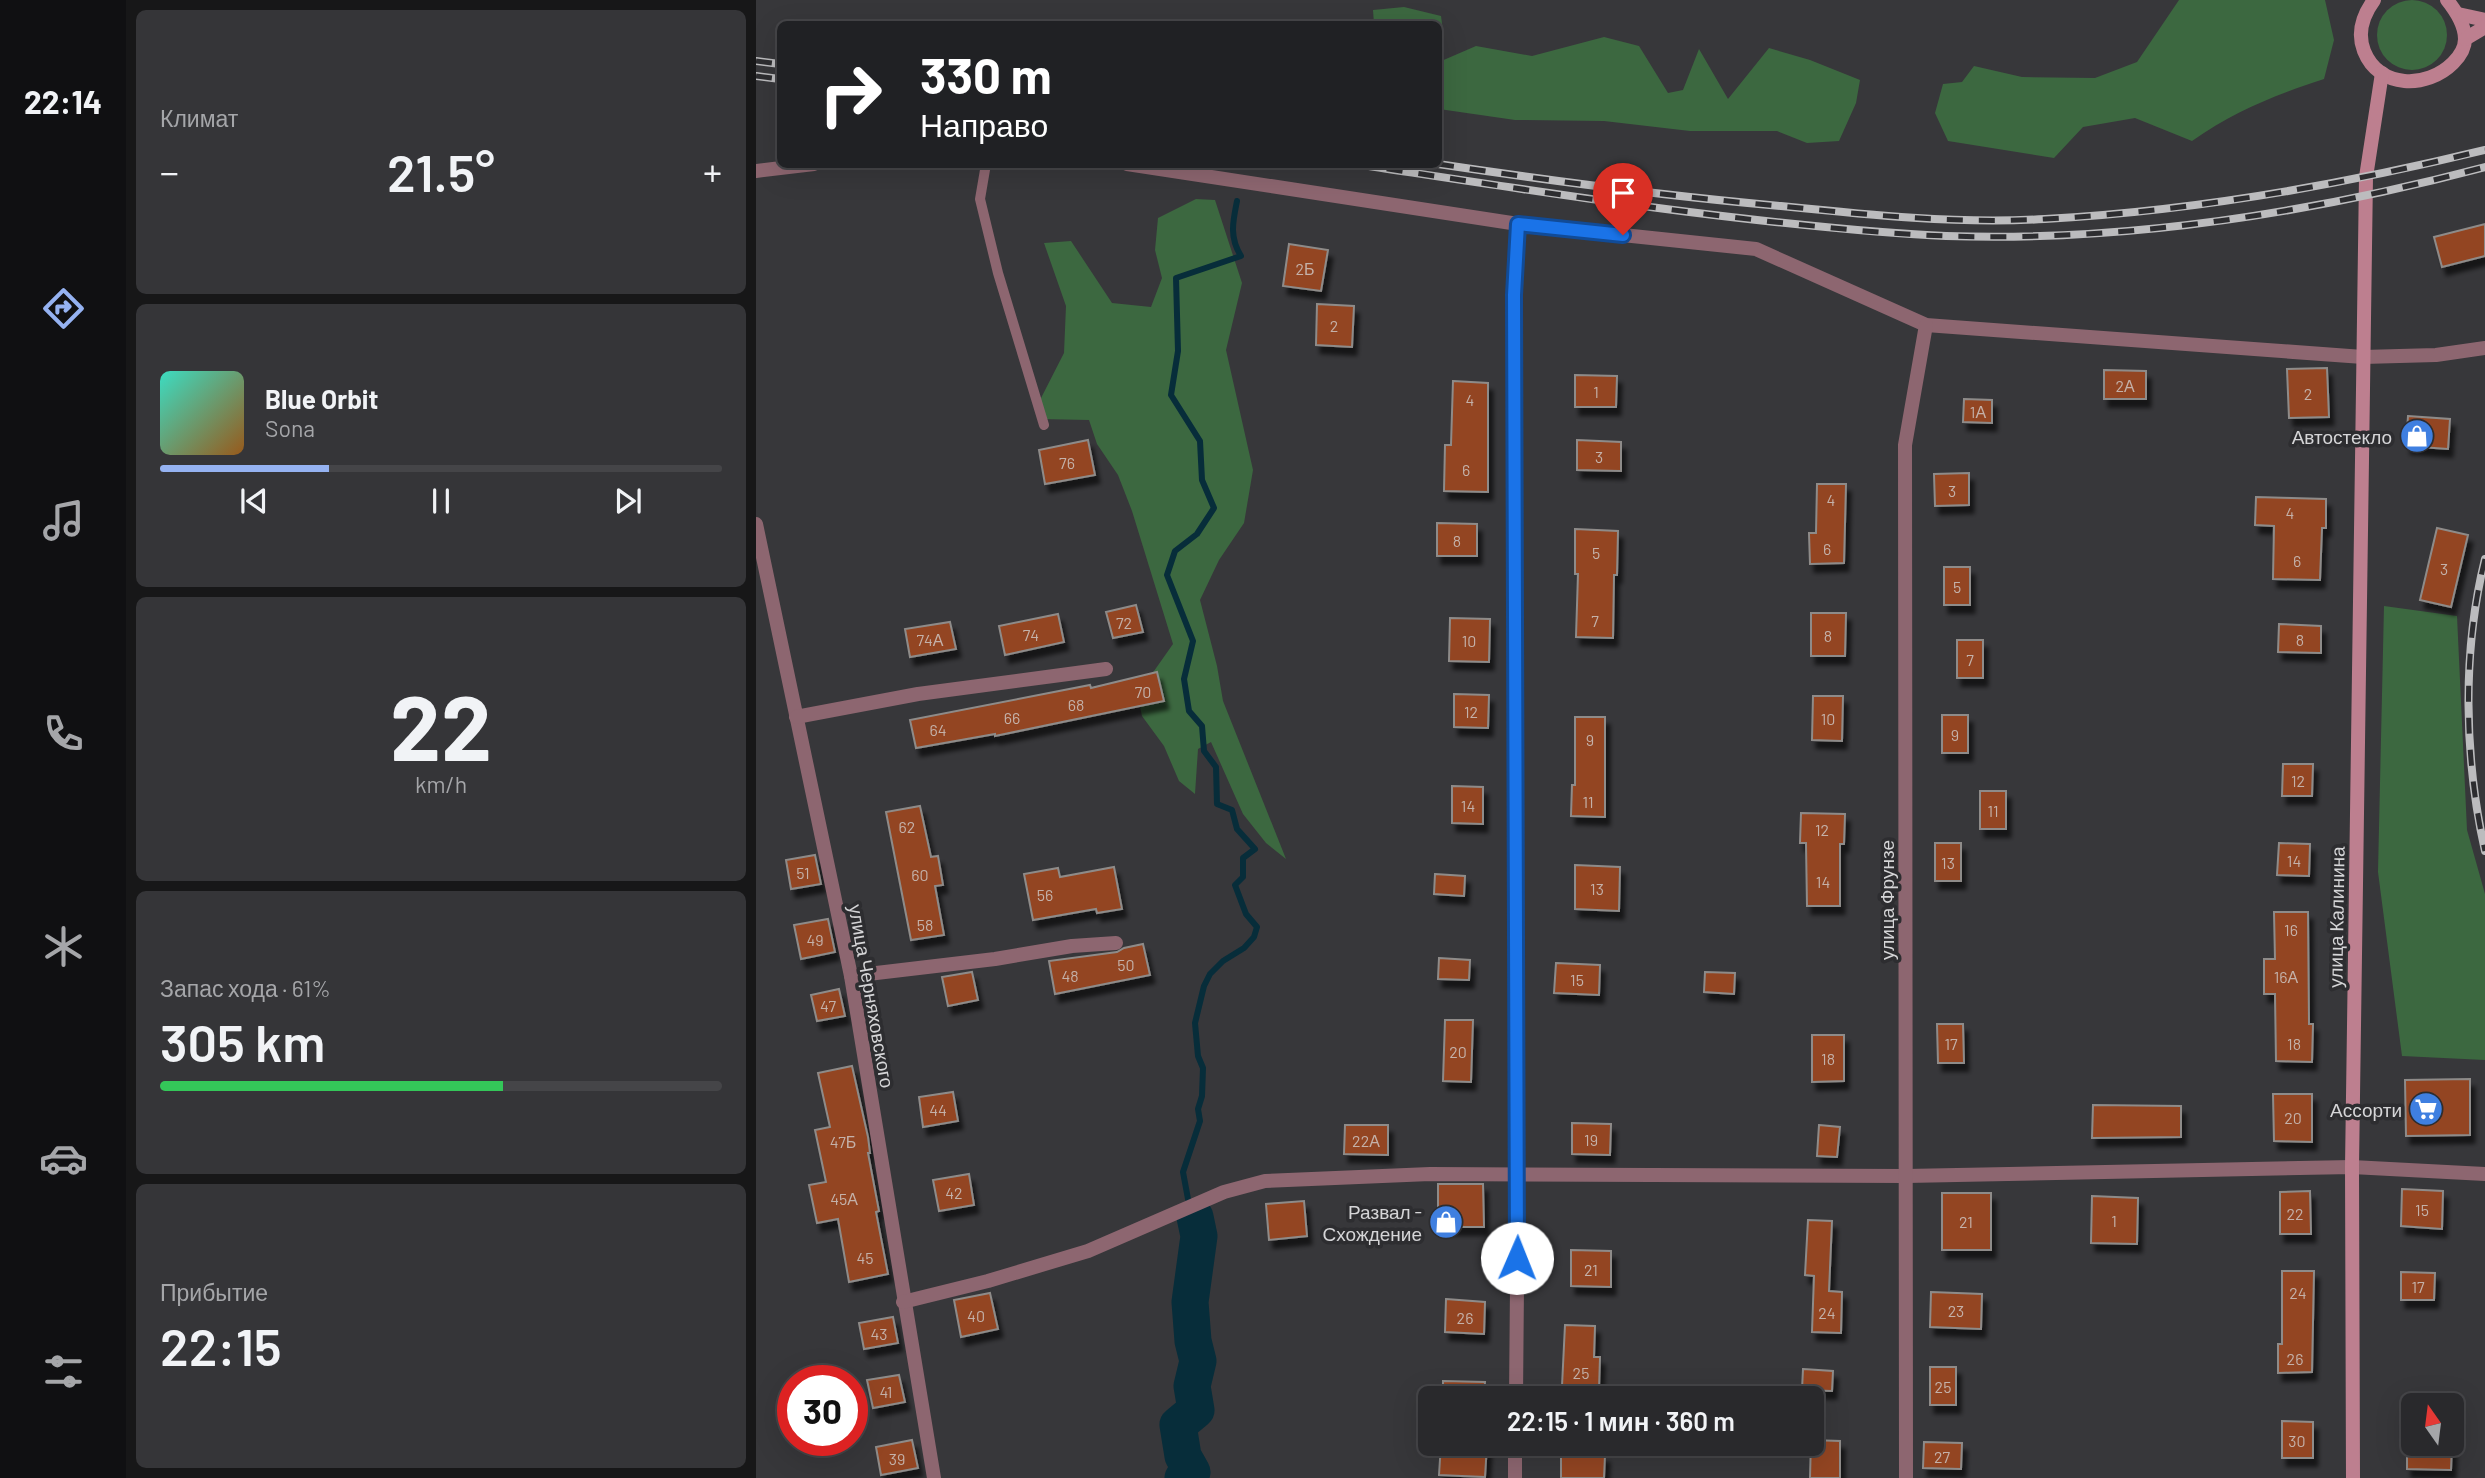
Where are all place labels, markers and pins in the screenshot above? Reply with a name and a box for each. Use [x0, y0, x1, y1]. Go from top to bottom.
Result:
pin [1593, 163, 1653, 235]
shop icon: Автостекло [2398, 417, 2436, 455]
place label: Автостекло [2292, 425, 2392, 448]
supermarket icon: Ассорти [2407, 1090, 2445, 1128]
place label: Ассорти [2330, 1098, 2402, 1121]
place label: Развал - Схождение [1323, 1200, 1422, 1245]
shop icon: Развал - Схождение [1427, 1203, 1465, 1241]

